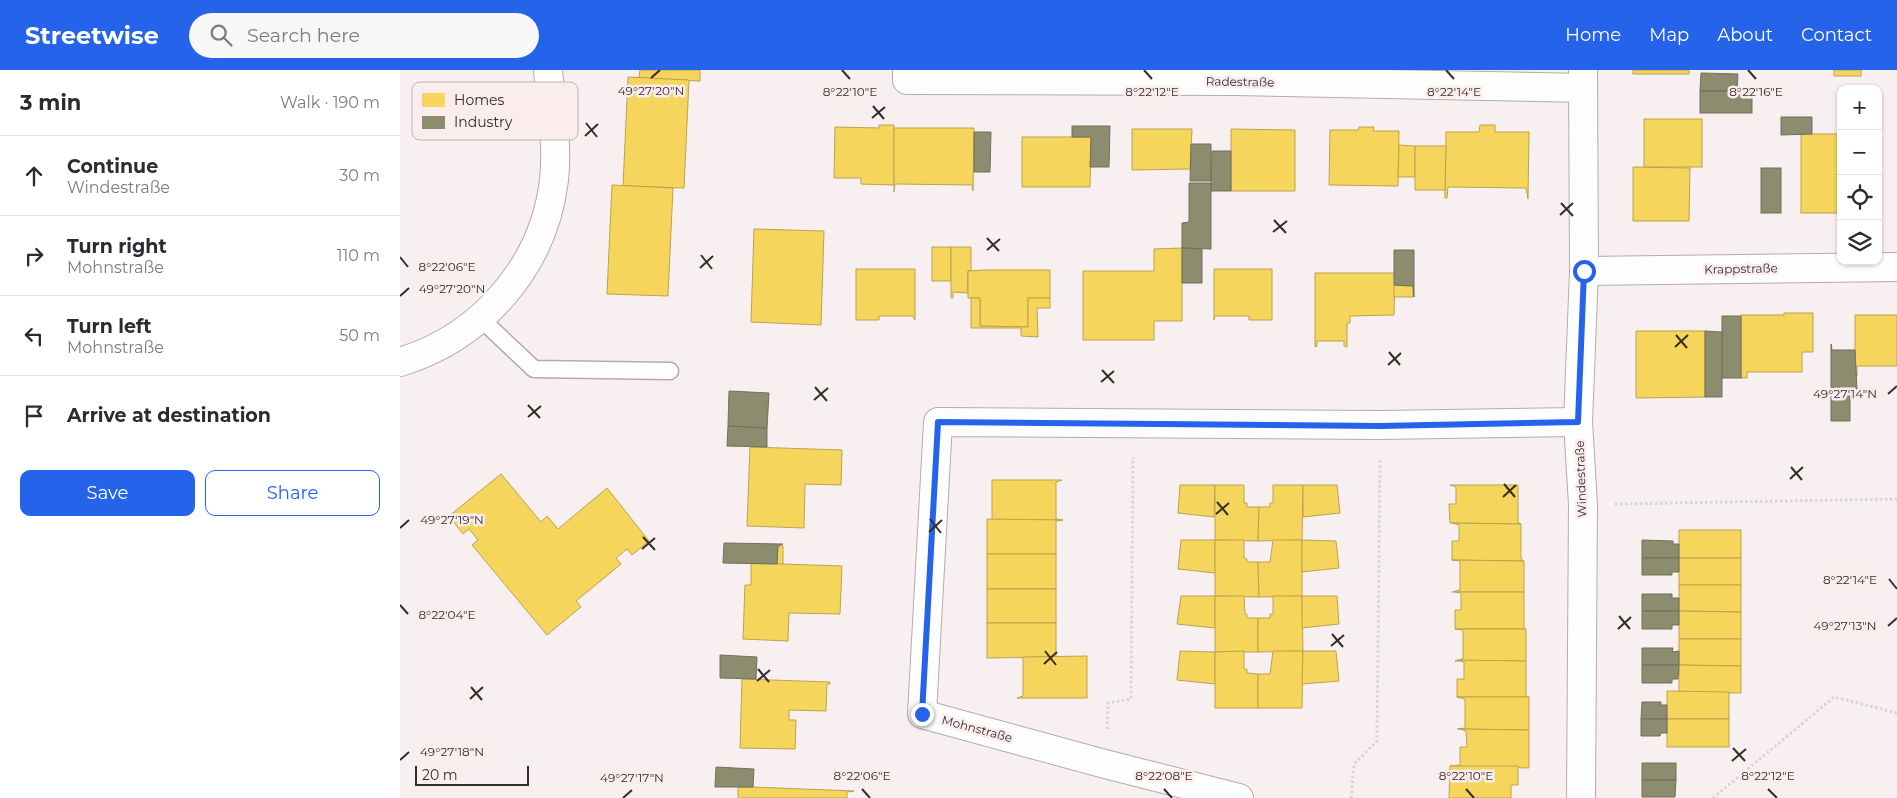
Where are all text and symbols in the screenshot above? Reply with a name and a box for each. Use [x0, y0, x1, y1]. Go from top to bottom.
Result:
search box [189, 13, 539, 58]
text: Streetwise [25, 21, 159, 50]
icon: search [207, 21, 235, 49]
text: Search here [247, 24, 360, 47]
text: Home [1565, 24, 1621, 46]
text: Map [1649, 24, 1689, 46]
text: About [1717, 24, 1773, 46]
text: Contact [1801, 24, 1872, 46]
street label: Radestraße [1206, 73, 1274, 90]
legend [412, 82, 578, 140]
text: 49°27'20"N [618, 83, 684, 98]
text: 8°22'10"E [823, 84, 877, 99]
text: 8°22'12"E [1125, 84, 1179, 99]
text: 8°22'14"E [1427, 84, 1481, 99]
text: 8°22'16"E [1729, 84, 1783, 99]
map controls [1837, 85, 1882, 265]
button: + [1837, 85, 1882, 130]
text: 3 min [20, 90, 81, 115]
text: Homes [454, 91, 504, 109]
text: Walk · 190 m [280, 93, 380, 112]
text: Industry [454, 113, 513, 131]
button: − [1837, 130, 1882, 175]
text: Continue [67, 155, 158, 178]
icon: ahead [20, 162, 48, 190]
text: 30 m [339, 166, 380, 185]
button: locate [1837, 175, 1882, 220]
text: Windestraße [67, 178, 170, 197]
button: layers [1837, 220, 1882, 265]
text: Turn right [67, 235, 167, 258]
icon: right [20, 242, 48, 270]
text: 110 m [337, 246, 380, 265]
text: Mohnstraße [67, 258, 164, 277]
text: 8°22'06"E [419, 259, 475, 274]
route start [1573, 260, 1596, 283]
street label: Krappstraße [1704, 260, 1778, 277]
text: 49°27'20"N [419, 281, 485, 296]
text: Turn left [67, 315, 152, 338]
icon: left [20, 322, 48, 350]
text: 50 m [339, 326, 380, 345]
text: Mohnstraße [67, 338, 164, 357]
text: 49°27'14"N [1813, 386, 1877, 401]
icon: arrive [20, 402, 48, 430]
text: Arrive at destination [67, 404, 271, 427]
street label: Windestraße [1572, 440, 1589, 518]
button: Save [20, 470, 195, 516]
button: Share [205, 470, 380, 516]
text: 49°27'19"N [420, 512, 484, 527]
text: 8°22'14"E [1823, 572, 1877, 587]
text: 8°22'04"E [418, 607, 476, 622]
text: 49°27'13"N [1814, 618, 1877, 633]
route end [911, 703, 934, 726]
street label: Mohnstraße [940, 712, 1014, 745]
text: 49°27'18"N [420, 744, 484, 759]
scale bar [415, 763, 529, 786]
text: 20 m [422, 766, 458, 784]
text: 8°22'06"E [834, 768, 890, 783]
text: 8°22'08"E [1135, 768, 1193, 783]
text: 8°22'10"E [1439, 768, 1493, 783]
text: 8°22'12"E [1741, 768, 1795, 783]
text: 49°27'17"N [600, 770, 664, 785]

